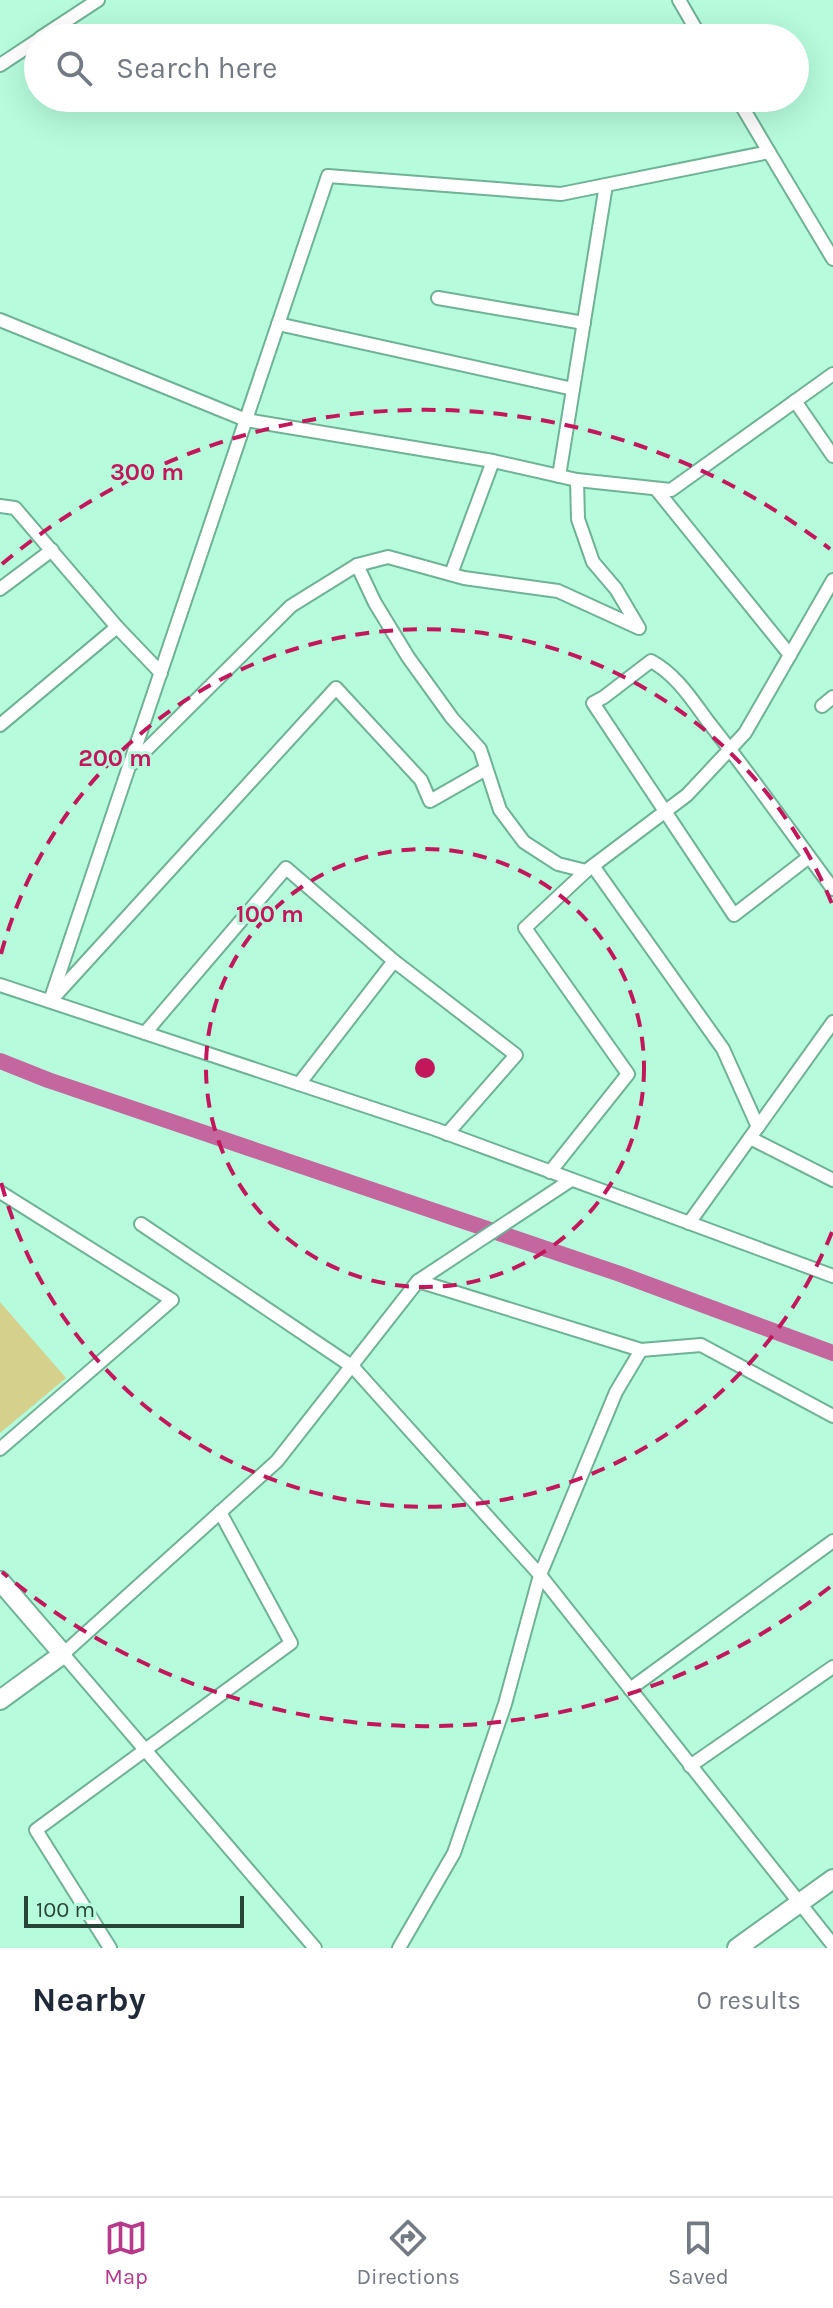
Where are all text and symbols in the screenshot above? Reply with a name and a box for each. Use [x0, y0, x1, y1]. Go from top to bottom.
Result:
search box [24, 24, 809, 112]
icon: search [52, 46, 96, 90]
text: Search here [116, 50, 277, 86]
text: 300 m [110, 458, 184, 486]
text: 200 m [78, 744, 152, 772]
text: 100 m [236, 900, 304, 928]
centre of rings [411, 1054, 439, 1082]
scale bar [24, 1892, 244, 1928]
text: 100 m [36, 1897, 95, 1923]
text: Nearby [32, 1980, 146, 2020]
text: 0 results [697, 1985, 801, 2016]
tab: Map [104, 2216, 148, 2290]
tab: Directions [356, 2216, 460, 2290]
tab: Saved [668, 2216, 729, 2290]

